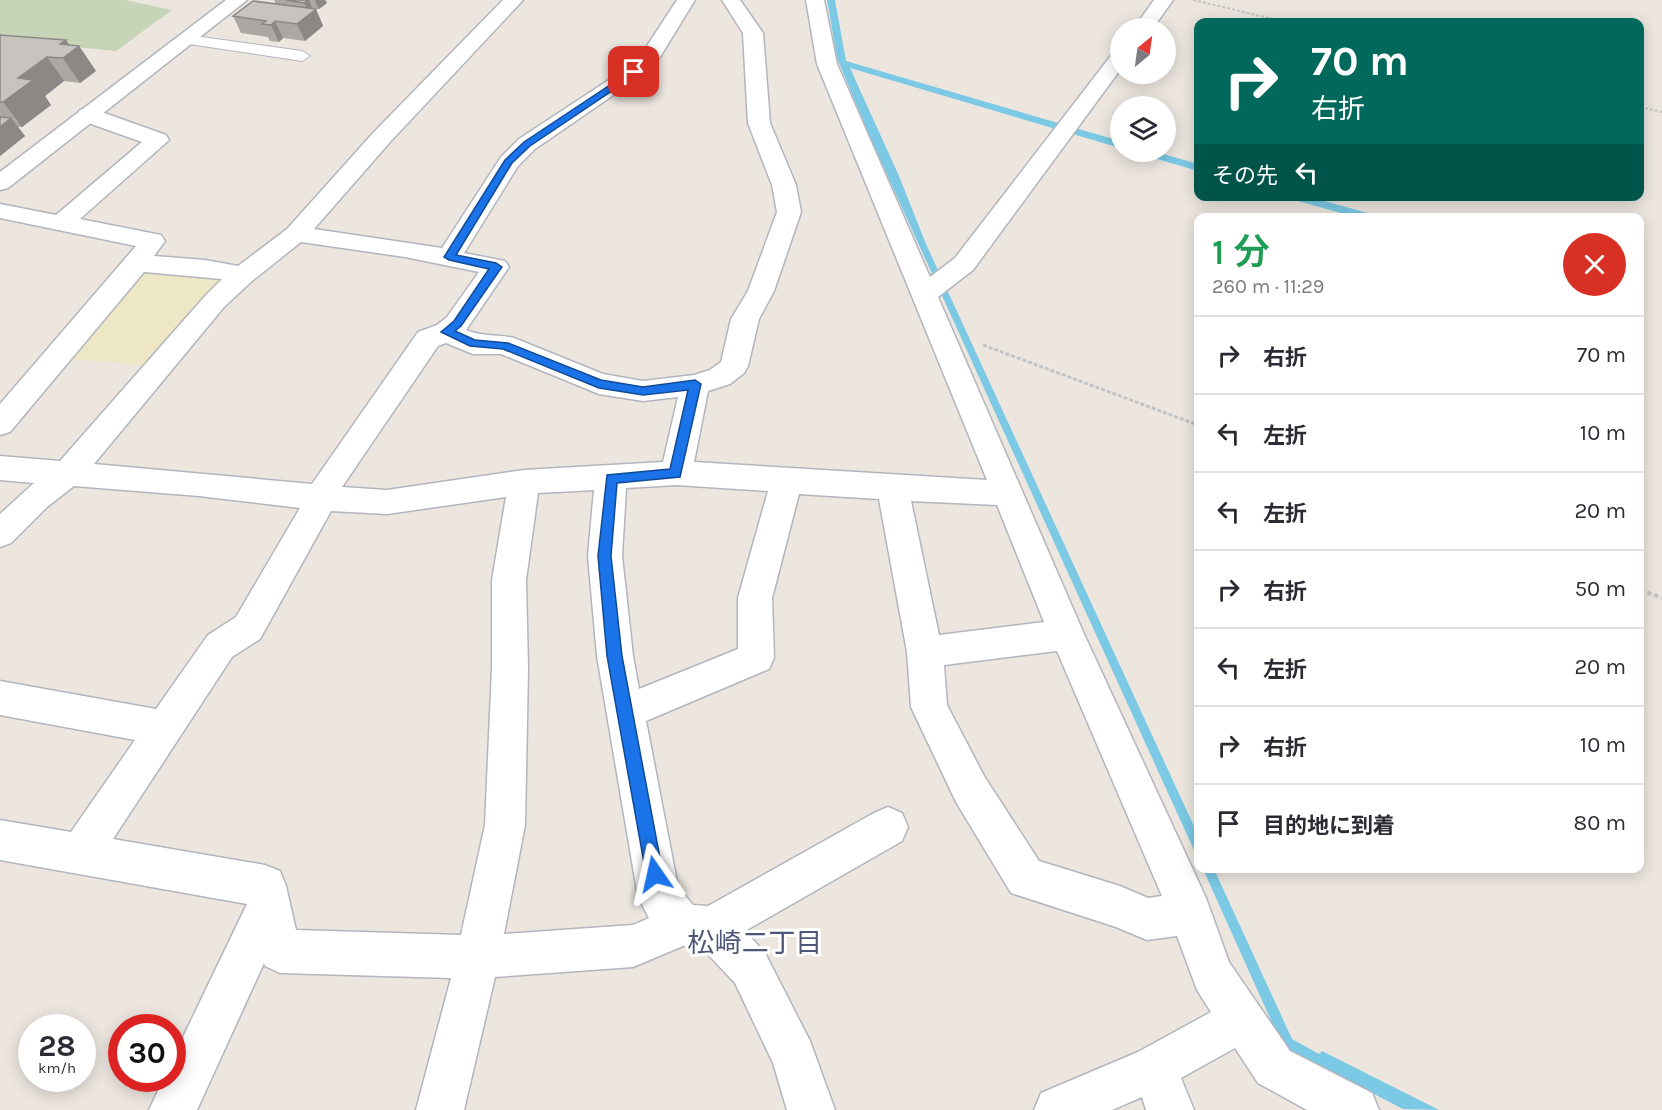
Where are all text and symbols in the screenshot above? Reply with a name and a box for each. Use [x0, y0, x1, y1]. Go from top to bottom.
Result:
north arrow [1110, 18, 1176, 84]
map controls [1110, 18, 1176, 162]
text: 70 m [1311, 36, 1409, 86]
icon: right [1212, 42, 1290, 120]
pin [608, 46, 659, 97]
icon: arrive [617, 55, 650, 88]
text: 右折 [1311, 93, 1365, 125]
button: layers [1110, 96, 1176, 162]
icon: left [1290, 156, 1323, 189]
text: その先 [1212, 163, 1278, 189]
text: 1 分 [1212, 231, 1270, 273]
button: close [1563, 233, 1626, 296]
text: 260 m · 11:29 [1212, 275, 1324, 298]
icon: right [1212, 339, 1245, 372]
text: 70 m [1577, 342, 1626, 368]
text: 右折 [1263, 345, 1307, 371]
icon: left [1212, 417, 1245, 450]
text: 10 m [1580, 420, 1626, 446]
text: 左折 [1263, 423, 1307, 449]
icon: left [1212, 495, 1245, 528]
text: 20 m [1574, 498, 1626, 524]
text: 左折 [1263, 501, 1307, 527]
icon: right [1212, 573, 1245, 606]
text: 50 m [1575, 576, 1626, 602]
text: 右折 [1263, 579, 1307, 605]
icon: left [1212, 651, 1245, 684]
text: 20 m [1574, 654, 1626, 680]
text: 左折 [1263, 657, 1307, 683]
icon: right [1212, 729, 1245, 762]
text: 10 m [1580, 732, 1626, 758]
text: 右折 [1263, 735, 1307, 761]
icon: arrive [1212, 807, 1245, 840]
text: 80 m [1574, 810, 1626, 836]
text: 目的地に到着 [1263, 813, 1395, 839]
position arrow [623, 842, 687, 906]
district label: 松崎二丁目 [688, 927, 823, 959]
speed limit sign: 30 [108, 1014, 186, 1092]
text: 28 [38, 1028, 76, 1064]
text: km/h [38, 1059, 76, 1077]

